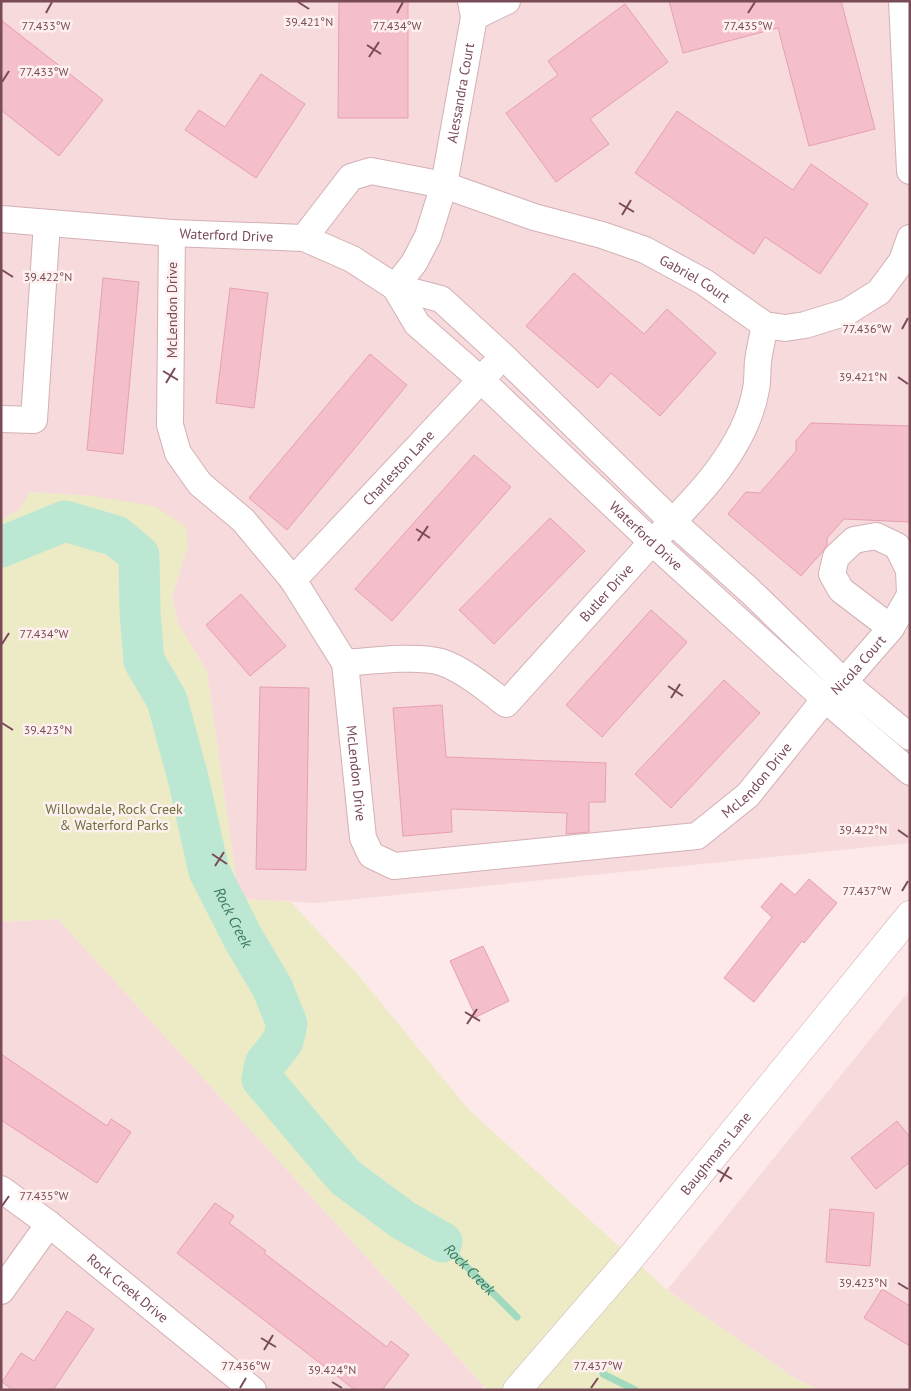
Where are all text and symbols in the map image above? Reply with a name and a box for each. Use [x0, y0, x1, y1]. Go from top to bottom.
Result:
text: 39.421°N [285, 14, 333, 29]
text: 77.433°W [22, 18, 71, 33]
text: 77.434°W [373, 18, 422, 33]
text: 77.435°W [724, 18, 773, 33]
street label: Alessandra Court [443, 41, 478, 144]
text: 77.433°W [20, 64, 69, 79]
street label: Waterford Drive [179, 224, 274, 246]
street label: Gabriel Court [656, 251, 734, 307]
street label: McLendon Drive [163, 262, 181, 358]
text: 39.422°N [24, 269, 72, 284]
text: 77.436°W [843, 321, 892, 336]
text: 39.421°N [839, 369, 887, 384]
street label: Charleston Lane [359, 426, 438, 509]
street label: Waterford Drive [605, 497, 686, 574]
street label: Butler Drive [576, 560, 637, 625]
text: 77.434°W [20, 626, 69, 641]
street label: Nicola Court [827, 631, 890, 699]
text: 39.423°N [24, 722, 72, 737]
street label: McLendon Drive [342, 724, 370, 822]
street label: McLendon Drive [718, 739, 796, 822]
park label: Willowdale, Rock Creek & Waterford Parks [45, 800, 183, 834]
text: 39.422°N [839, 822, 887, 837]
text: 77.437°W [843, 883, 892, 898]
water label: Rock Creek [210, 884, 257, 952]
street label: Baughmans Lane [676, 1108, 755, 1199]
text: 77.435°W [20, 1188, 69, 1203]
water label: Rock Creek [440, 1239, 501, 1300]
street label: Rock Creek Drive [83, 1250, 172, 1327]
text: 39.423°N [839, 1275, 887, 1290]
text: 77.436°W [222, 1358, 271, 1373]
text: 77.437°W [574, 1358, 623, 1373]
text: 39.424°N [308, 1362, 356, 1377]

